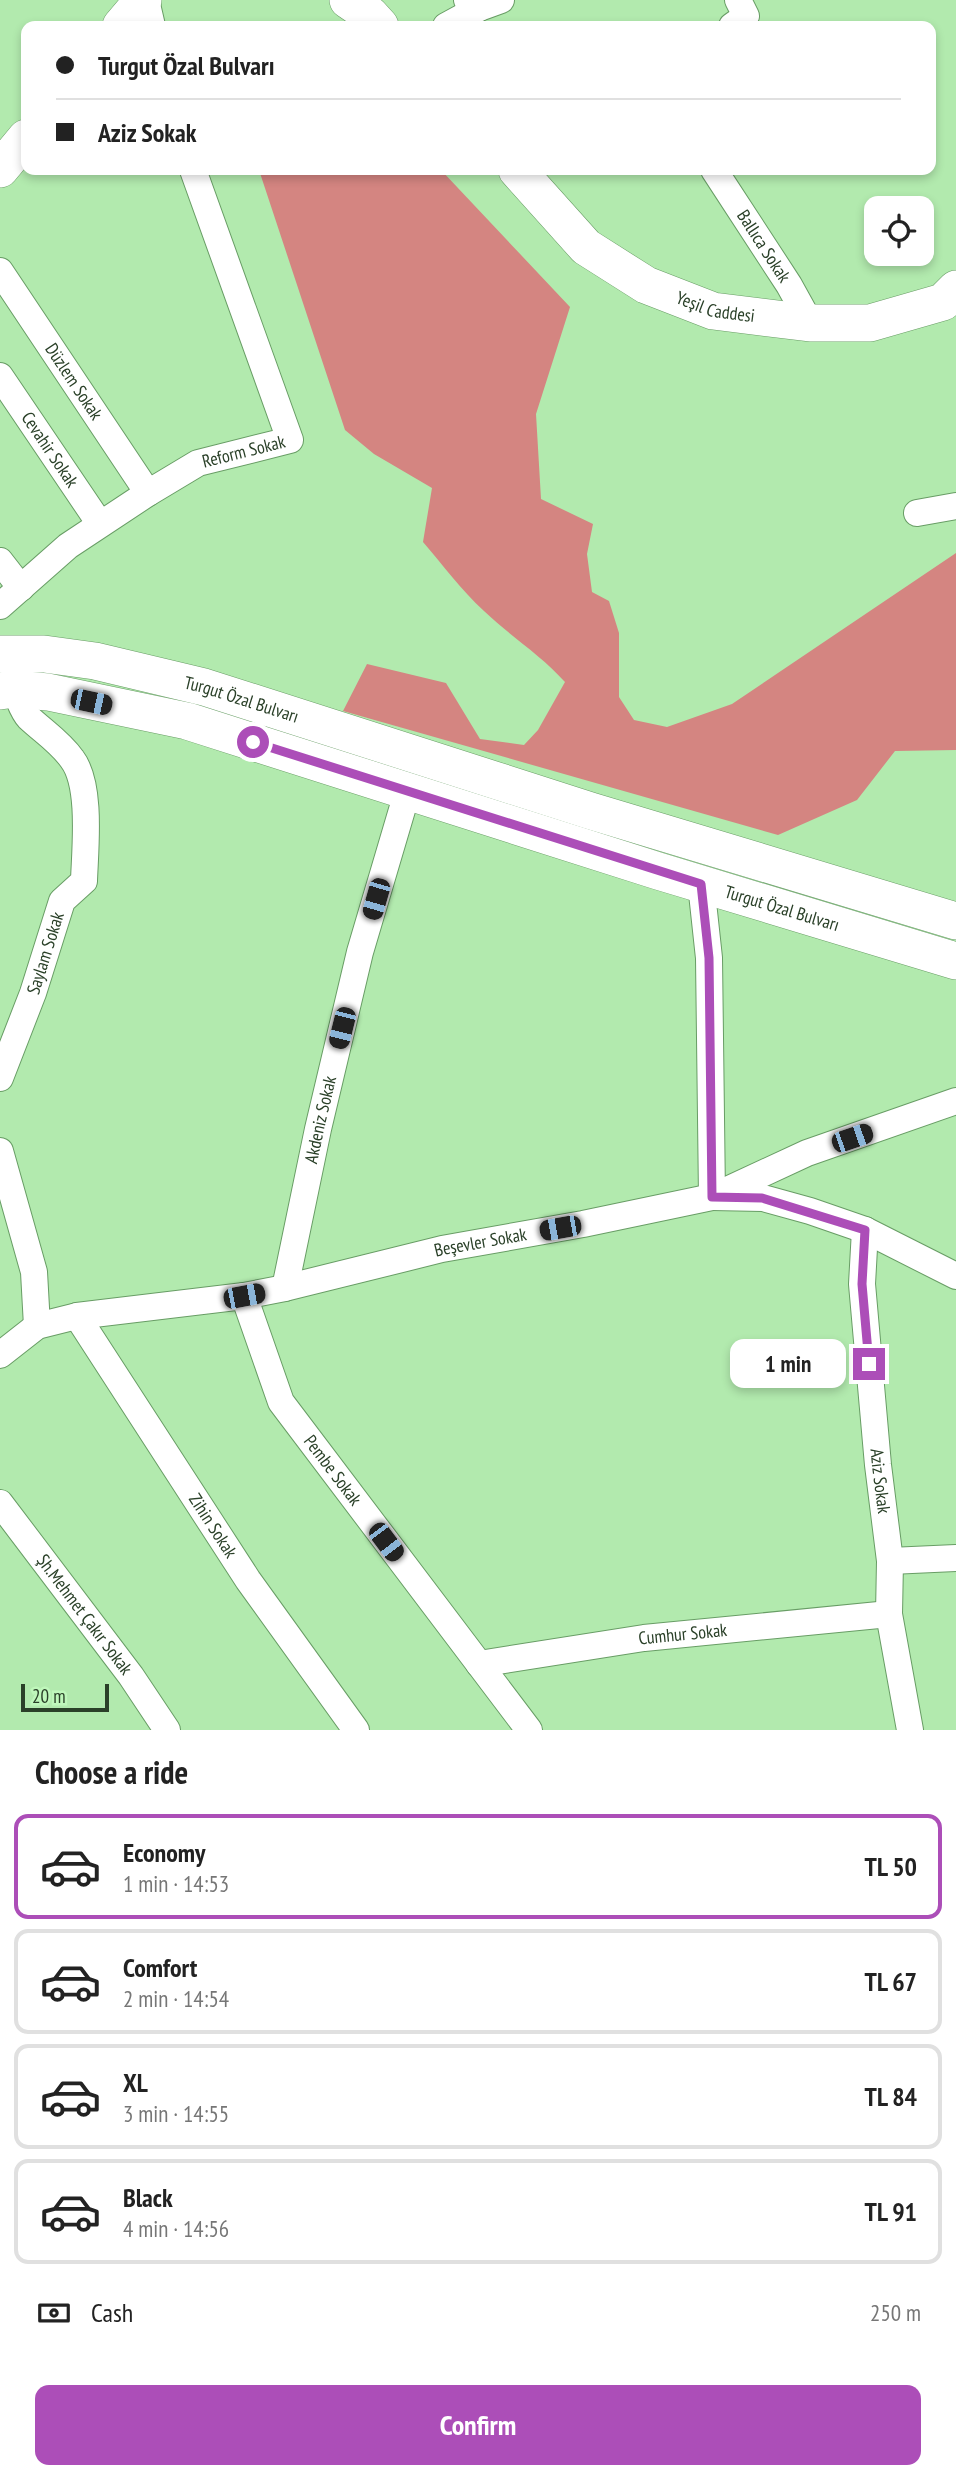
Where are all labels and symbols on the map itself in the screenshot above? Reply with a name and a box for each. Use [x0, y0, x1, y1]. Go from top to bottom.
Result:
street label: Ballıca Sokak [732, 205, 796, 287]
street label: Yeşil Caddesi [673, 286, 756, 327]
street label: Düzlem Sokak [40, 339, 108, 424]
street label: Cevahir Sokak [17, 407, 84, 492]
street label: Reform Sokak [200, 430, 287, 473]
street label: Turgut Özal Bulvarı [182, 671, 302, 728]
car [69, 687, 114, 717]
route start [237, 726, 269, 758]
car [361, 876, 392, 922]
street label: Turgut Özal Bulvarı [722, 880, 842, 936]
street label: Saylam Sokak [21, 909, 69, 997]
car [327, 1005, 358, 1051]
street label: Akdeniz Sokak [299, 1074, 341, 1165]
car [829, 1121, 876, 1155]
car [538, 1214, 583, 1242]
street label: Beşevler Sokak [432, 1222, 528, 1262]
car [222, 1282, 267, 1310]
callout: 1 min [729, 1340, 844, 1388]
route end [853, 1348, 885, 1380]
street label: Pembe Sokak [299, 1430, 367, 1510]
street label: Aziz Sokak [866, 1448, 896, 1515]
street label: Zihin Sokak [184, 1489, 243, 1562]
car [365, 1519, 408, 1565]
street label: Şh.Mehmet Çakır Sokak [32, 1550, 138, 1679]
street label: Cumhur Sokak [637, 1618, 728, 1650]
scale bar [21, 1681, 108, 1713]

